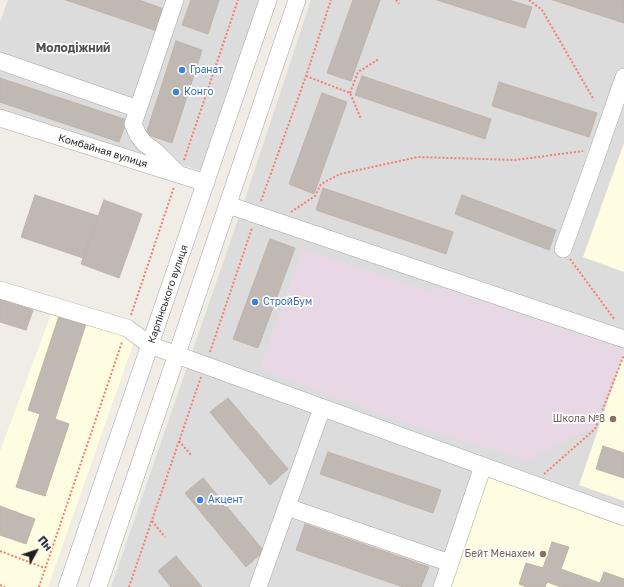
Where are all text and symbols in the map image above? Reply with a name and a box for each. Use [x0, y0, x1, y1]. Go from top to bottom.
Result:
district label: Молодіжний [36, 41, 110, 55]
place label: Гранат [190, 64, 223, 76]
marker: Гранат [177, 65, 187, 75]
place label: Конго [184, 86, 213, 98]
marker: Конго [171, 87, 181, 97]
street label: Комбайная вулиця [57, 132, 149, 170]
street label: Карпінського вулиця [145, 243, 191, 345]
place label: СтройБум [263, 296, 312, 308]
marker: СтройБум [250, 297, 260, 307]
place label: Школа №8 [553, 413, 605, 425]
marker: Школа №8 [608, 414, 618, 424]
place label: Акцент [208, 494, 243, 506]
marker: Акцент [195, 495, 205, 505]
north arrow [16, 531, 56, 571]
text: Пн [36, 533, 55, 553]
place label: Бейт Менахем [465, 548, 535, 560]
marker: Бейт Менахем [538, 549, 548, 559]

